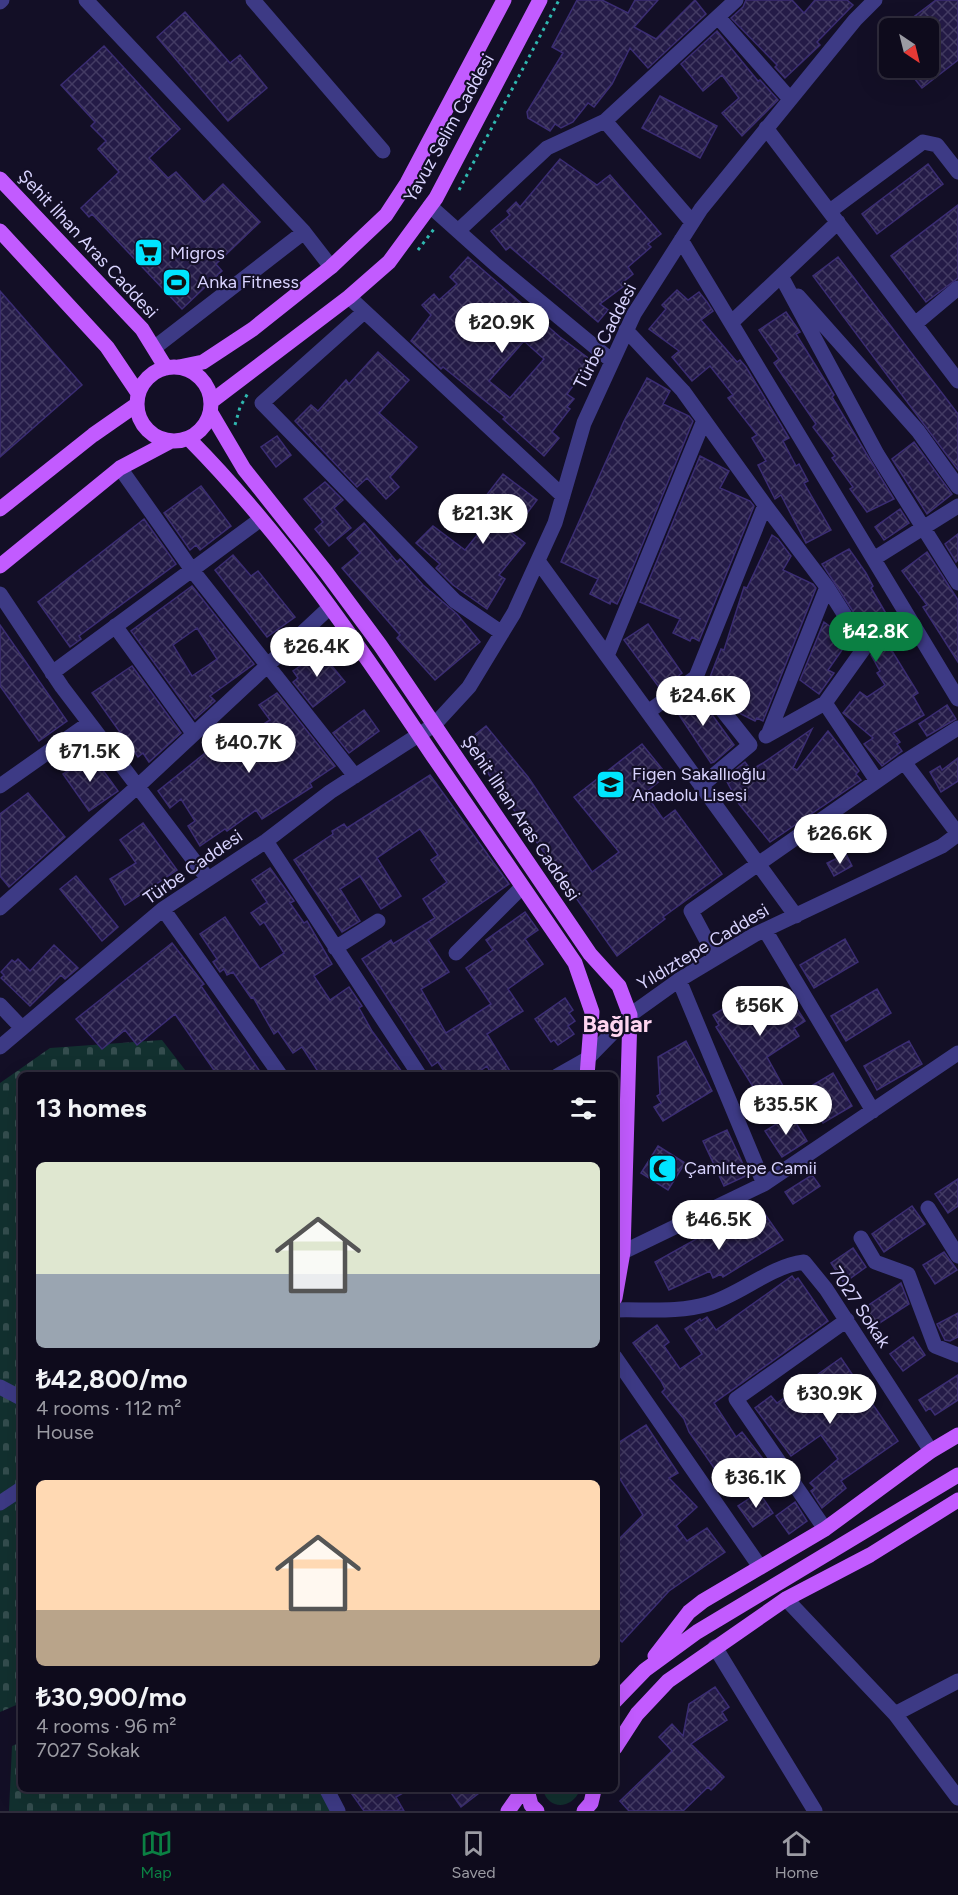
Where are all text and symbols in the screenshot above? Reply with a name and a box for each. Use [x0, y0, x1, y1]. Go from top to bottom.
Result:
north arrow [879, 18, 939, 78]
map controls [879, 18, 939, 78]
street label: Yavuz Selim Caddesi [399, 50, 499, 206]
street label: Şehit İlhan Aras Caddesi [14, 165, 162, 323]
supermarket icon: Migros [133, 237, 165, 269]
place label: Migros [170, 242, 225, 264]
sports icon: Anka Fitness [160, 266, 192, 298]
place label: Anka Fitness [197, 271, 299, 293]
street label: Türbe Caddesi [569, 279, 641, 393]
pin: ₺20.9K [453, 303, 551, 354]
text: ₺20.9K [469, 310, 535, 334]
pin: ₺21.3K [434, 494, 532, 545]
text: ₺21.3K [453, 501, 513, 525]
pin: ₺42.8K [827, 612, 925, 663]
text: ₺42.8K [843, 619, 909, 643]
pin: ₺26.4K [268, 627, 366, 678]
text: ₺26.4K [284, 634, 350, 658]
pin: ₺24.6K [654, 676, 752, 727]
text: ₺24.6K [670, 683, 736, 707]
pin: ₺40.7K [200, 723, 298, 774]
text: ₺40.7K [216, 730, 282, 754]
street label: Şehit İlhan Aras Caddesi [457, 731, 585, 905]
pin: ₺71.5K [41, 732, 139, 783]
text: ₺71.5K [60, 739, 120, 763]
place label: Figen Sakallıoğlu Anadolu Lisesi [632, 763, 766, 806]
school or university icon: Figen Sakallıoğlu Anadolu Lisesi [595, 768, 627, 800]
pin: ₺26.6K [791, 814, 889, 865]
text: ₺26.6K [808, 821, 872, 845]
street label: Türbe Caddesi [139, 825, 247, 909]
street label: Yıldıztepe Caddesi [633, 899, 773, 995]
pin: ₺56K [724, 986, 796, 1037]
text: ₺56K [736, 993, 784, 1017]
district label: Bağlar [582, 1009, 652, 1038]
pin: ₺35.5K [737, 1085, 835, 1136]
text: 13 homes [36, 1092, 147, 1124]
icon: filters [567, 1092, 600, 1125]
text: ₺35.5K [754, 1092, 818, 1116]
mosque icon: Çamlıtepe Camii [647, 1152, 679, 1184]
place label: Çamlıtepe Camii [684, 1157, 817, 1179]
pin: ₺46.5K [670, 1200, 768, 1251]
icon: home [264, 1201, 372, 1309]
text: ₺46.5K [686, 1207, 752, 1231]
street label: 7027 Sokak [825, 1262, 895, 1352]
text: ₺42,800/mo [36, 1363, 188, 1395]
pin: ₺30.9K [781, 1374, 879, 1425]
text: ₺30.9K [797, 1381, 863, 1405]
text: 4 rooms · 112 m² [36, 1396, 182, 1420]
text: House [36, 1420, 94, 1444]
pin: ₺36.1K [707, 1458, 805, 1509]
text: ₺36.1K [726, 1465, 786, 1489]
icon: home [264, 1519, 372, 1627]
text: ₺30,900/mo [36, 1681, 187, 1713]
text: 4 rooms · 96 m² [36, 1714, 176, 1738]
text: 7027 Sokak [36, 1738, 140, 1762]
tab: Map [140, 1827, 173, 1882]
tab: Saved [452, 1827, 496, 1882]
tab: Home [775, 1827, 818, 1882]

